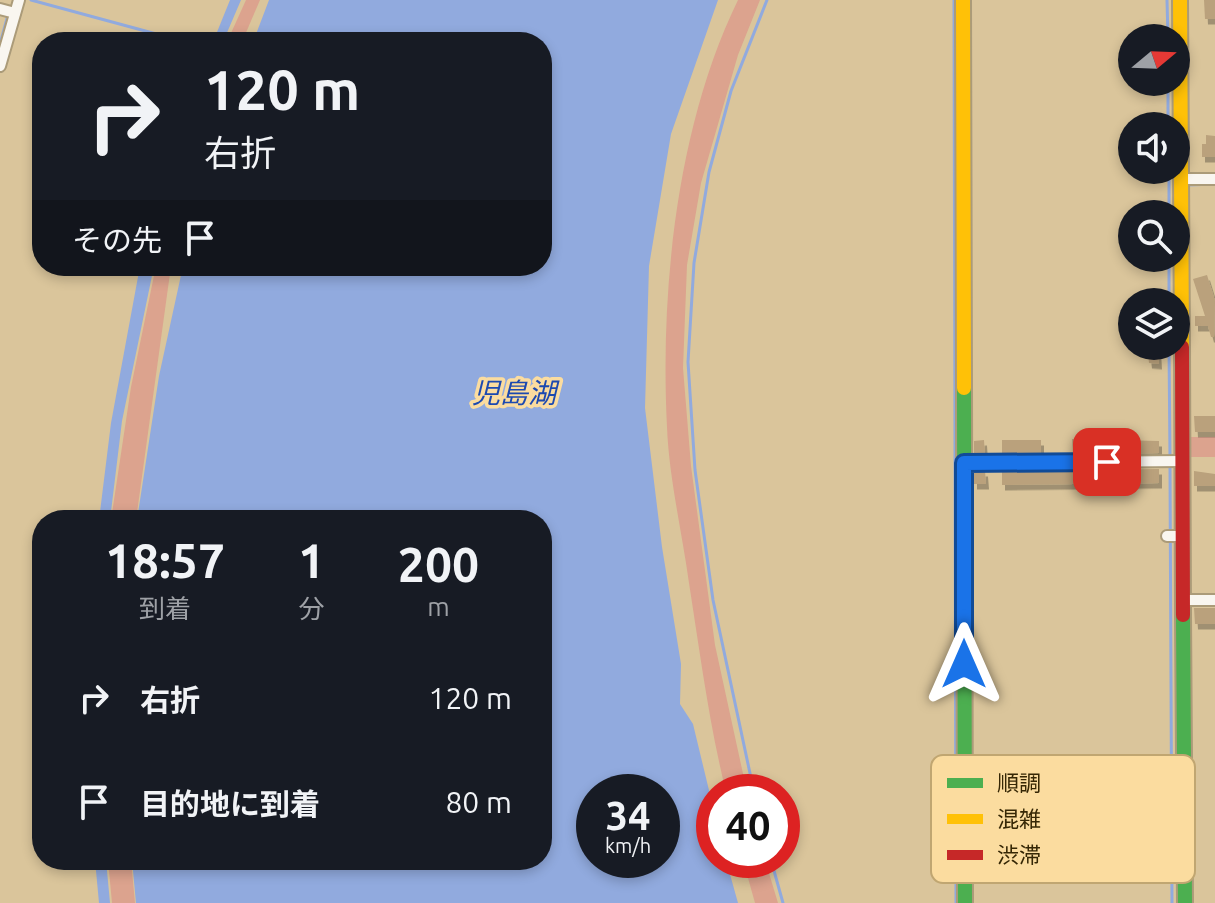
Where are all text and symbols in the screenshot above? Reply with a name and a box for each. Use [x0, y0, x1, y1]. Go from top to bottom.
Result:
north arrow [1118, 24, 1190, 96]
map controls [1118, 24, 1190, 360]
text: 120 m [204, 58, 360, 121]
icon: right [72, 64, 176, 168]
button: sound [1118, 112, 1190, 184]
text: 右折 [204, 132, 276, 173]
button: search [1118, 200, 1190, 272]
icon: arrive [178, 216, 222, 260]
text: その先 [72, 223, 162, 257]
button: layers [1118, 288, 1190, 360]
water label: 児島湖 [472, 377, 560, 408]
pin [1073, 428, 1141, 496]
icon: arrive [1085, 440, 1129, 484]
text: 18:57 [105, 533, 225, 587]
text: 1 [298, 533, 325, 587]
text: 200 [398, 537, 479, 591]
text: m [427, 592, 450, 621]
text: 到着 [139, 594, 191, 623]
text: 分 [298, 594, 324, 623]
position arrow [922, 622, 1006, 706]
icon: right [72, 676, 116, 720]
text: 120 m [428, 681, 512, 715]
text: 右折 [140, 683, 200, 717]
legend [931, 755, 1195, 883]
text: 順調 [997, 770, 1041, 795]
speed limit sign: 40 [696, 774, 800, 878]
icon: arrive [72, 780, 116, 824]
text: 80 m [445, 785, 512, 819]
text: 目的地に到着 [140, 787, 320, 821]
text: 34 [605, 793, 651, 838]
text: 混雑 [997, 806, 1041, 831]
text: km/h [605, 834, 651, 857]
text: 渋滞 [997, 842, 1041, 867]

